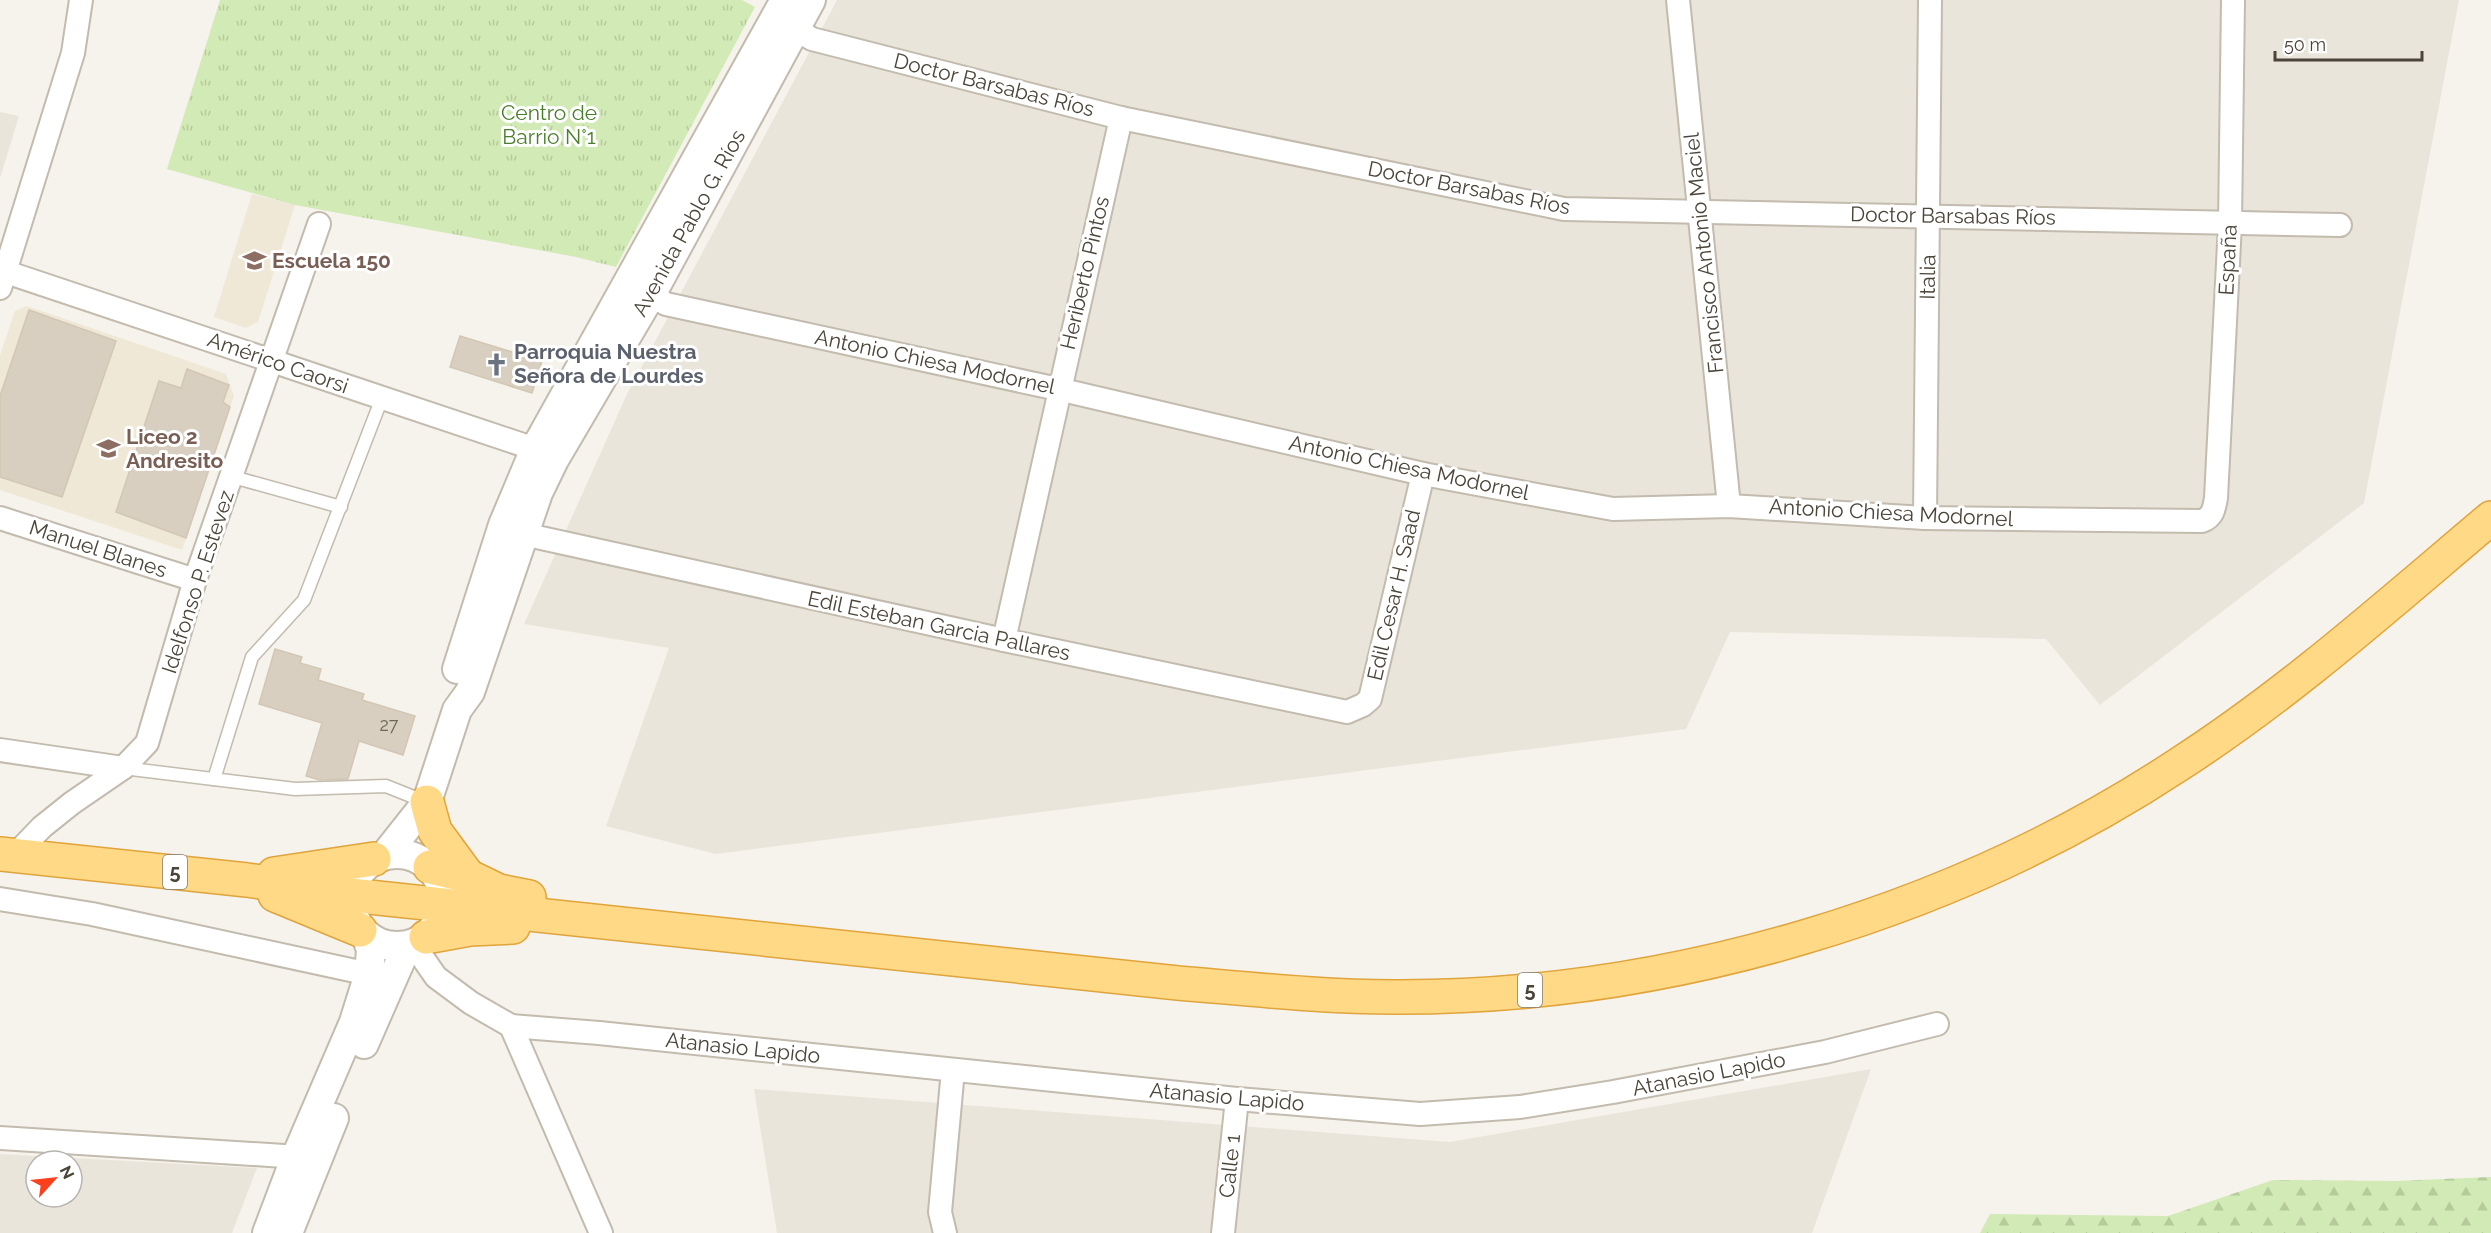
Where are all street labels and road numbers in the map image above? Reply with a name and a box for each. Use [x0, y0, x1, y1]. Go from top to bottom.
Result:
street label: Doctor Barsabas Ríos [891, 47, 1097, 122]
street label: Avenida Pablo G. Ríos [627, 125, 750, 320]
street label: Francisco Antonio Maciel [1678, 131, 1729, 375]
street label: Doctor Barsabas Ríos [1366, 156, 1572, 219]
street label: Heriberto Pintos [1055, 194, 1114, 352]
street label: Doctor Barsabas Ríos [1850, 201, 2056, 230]
street label: España [2213, 224, 2242, 296]
street label: Italia [1915, 254, 1940, 300]
street label: Antonio Chiesa Modornel [813, 324, 1058, 399]
street label: Américo Caorsi [204, 327, 352, 398]
street label: Antonio Chiesa Modornel [1287, 430, 1532, 505]
street label: Idelfonso P. Estevez [156, 487, 239, 677]
street label: Antonio Chiesa Modornel [1768, 494, 2014, 531]
street label: Edil Cesar H. Saad [1362, 507, 1425, 683]
street label: Manuel Blanes [26, 515, 170, 583]
street label: Edil Esteban Garcia Pallares [806, 585, 1073, 666]
road number: 5 [163, 855, 187, 889]
road number: 5 [1518, 973, 1542, 1007]
street label: Atanasio Lapido [665, 1027, 822, 1068]
street label: Atanasio Lapido [1630, 1046, 1788, 1101]
street label: Atanasio Lapido [1149, 1077, 1305, 1116]
street label: Calle 1 [1214, 1133, 1245, 1199]

